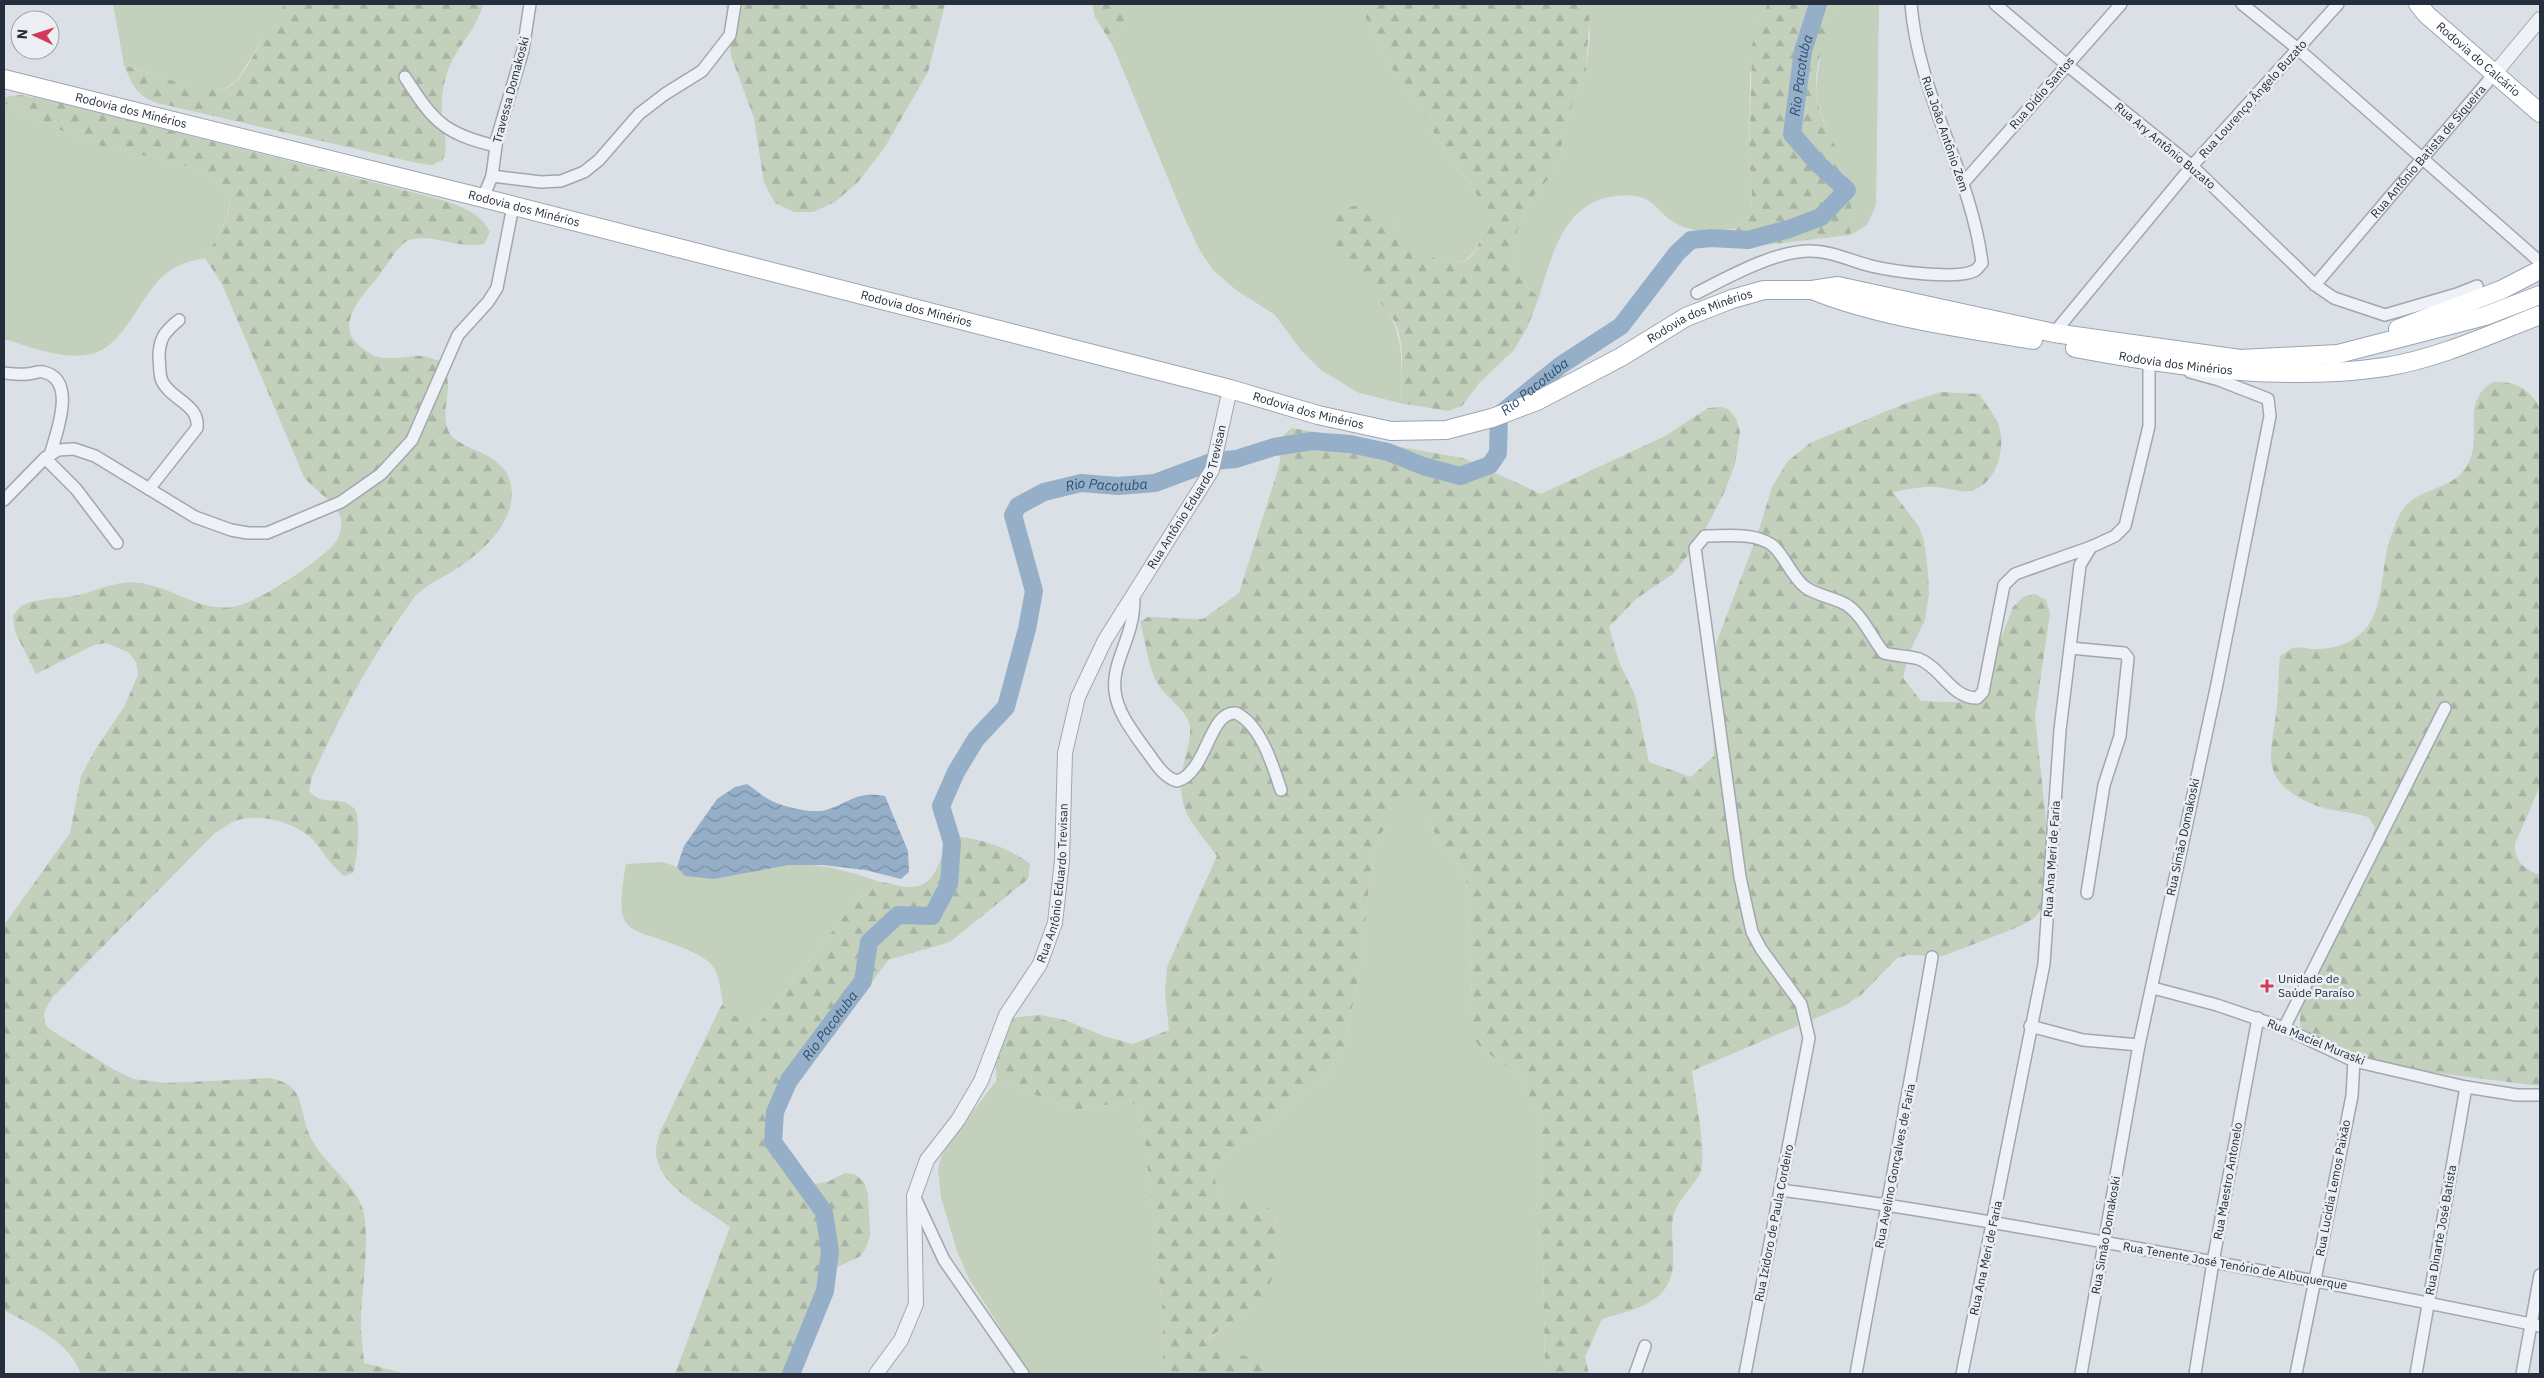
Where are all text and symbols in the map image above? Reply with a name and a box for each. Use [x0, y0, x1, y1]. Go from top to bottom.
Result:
north arrow [10, 10, 60, 60]
street label: Rodovia do Calcário [2433, 19, 2524, 100]
text: N [13, 28, 31, 40]
water label: Rio Pacotuba [1785, 32, 1817, 117]
street label: Travessa Domakoski [489, 35, 532, 145]
street label: Rua Lourenço Ângelo Buzato [2195, 36, 2310, 161]
street label: Rua Didio Santos [2006, 53, 2077, 132]
street label: Rua João Antônio Zem [1919, 74, 1972, 194]
street label: Rua Antônio Batista de Siqueira [2367, 81, 2489, 221]
street label: Rodovia dos Minérios [74, 89, 189, 131]
street label: Rua Ary Antônio Buzato [2112, 99, 2219, 192]
street label: Rodovia dos Minérios [467, 187, 582, 230]
street label: Rodovia dos Minérios [1644, 286, 1754, 346]
street label: Rodovia dos Minérios [859, 287, 974, 330]
street label: Rodovia dos Minérios [2118, 348, 2233, 377]
water label: Rio Pacotuba [1497, 354, 1572, 419]
street label: Rodovia dos Minérios [1251, 388, 1366, 432]
street label: Rua Antônio Eduardo Trevisan [1144, 423, 1229, 572]
water label: Rio Pacotuba [1063, 474, 1148, 495]
street label: Rua Simão Domakoski [2163, 777, 2202, 897]
street label: Rua Ana Meri de Faria [2040, 800, 2063, 918]
street label: Rua Antônio Eduardo Trevisan [1033, 803, 1071, 965]
place label: Unidade de Saúde Paraíso [2278, 971, 2355, 1000]
marker: Unidade de Saúde Paraíso [2260, 979, 2274, 993]
water label: Rio Pacotuba [798, 987, 862, 1064]
street label: Rua Maciel Muraski [2265, 1015, 2367, 1068]
street label: Rua Avelino Gonçalves de Faria [1871, 1082, 1918, 1250]
street label: Rua Lucidia Lemos Paixão [2312, 1118, 2353, 1257]
street label: Rua Maestro Antonelo [2210, 1121, 2245, 1241]
street label: Rua Izidoro de Paula Cordeiro [1751, 1143, 1796, 1303]
street label: Rua Dinarte José Batista [2422, 1163, 2459, 1296]
street label: Rua Simão Domakoski [2088, 1175, 2123, 1295]
street label: Rua Ana Meri de Faria [1966, 1199, 2005, 1317]
street label: Rua Tenente José Tenório de Albuquerque [2122, 1238, 2349, 1293]

